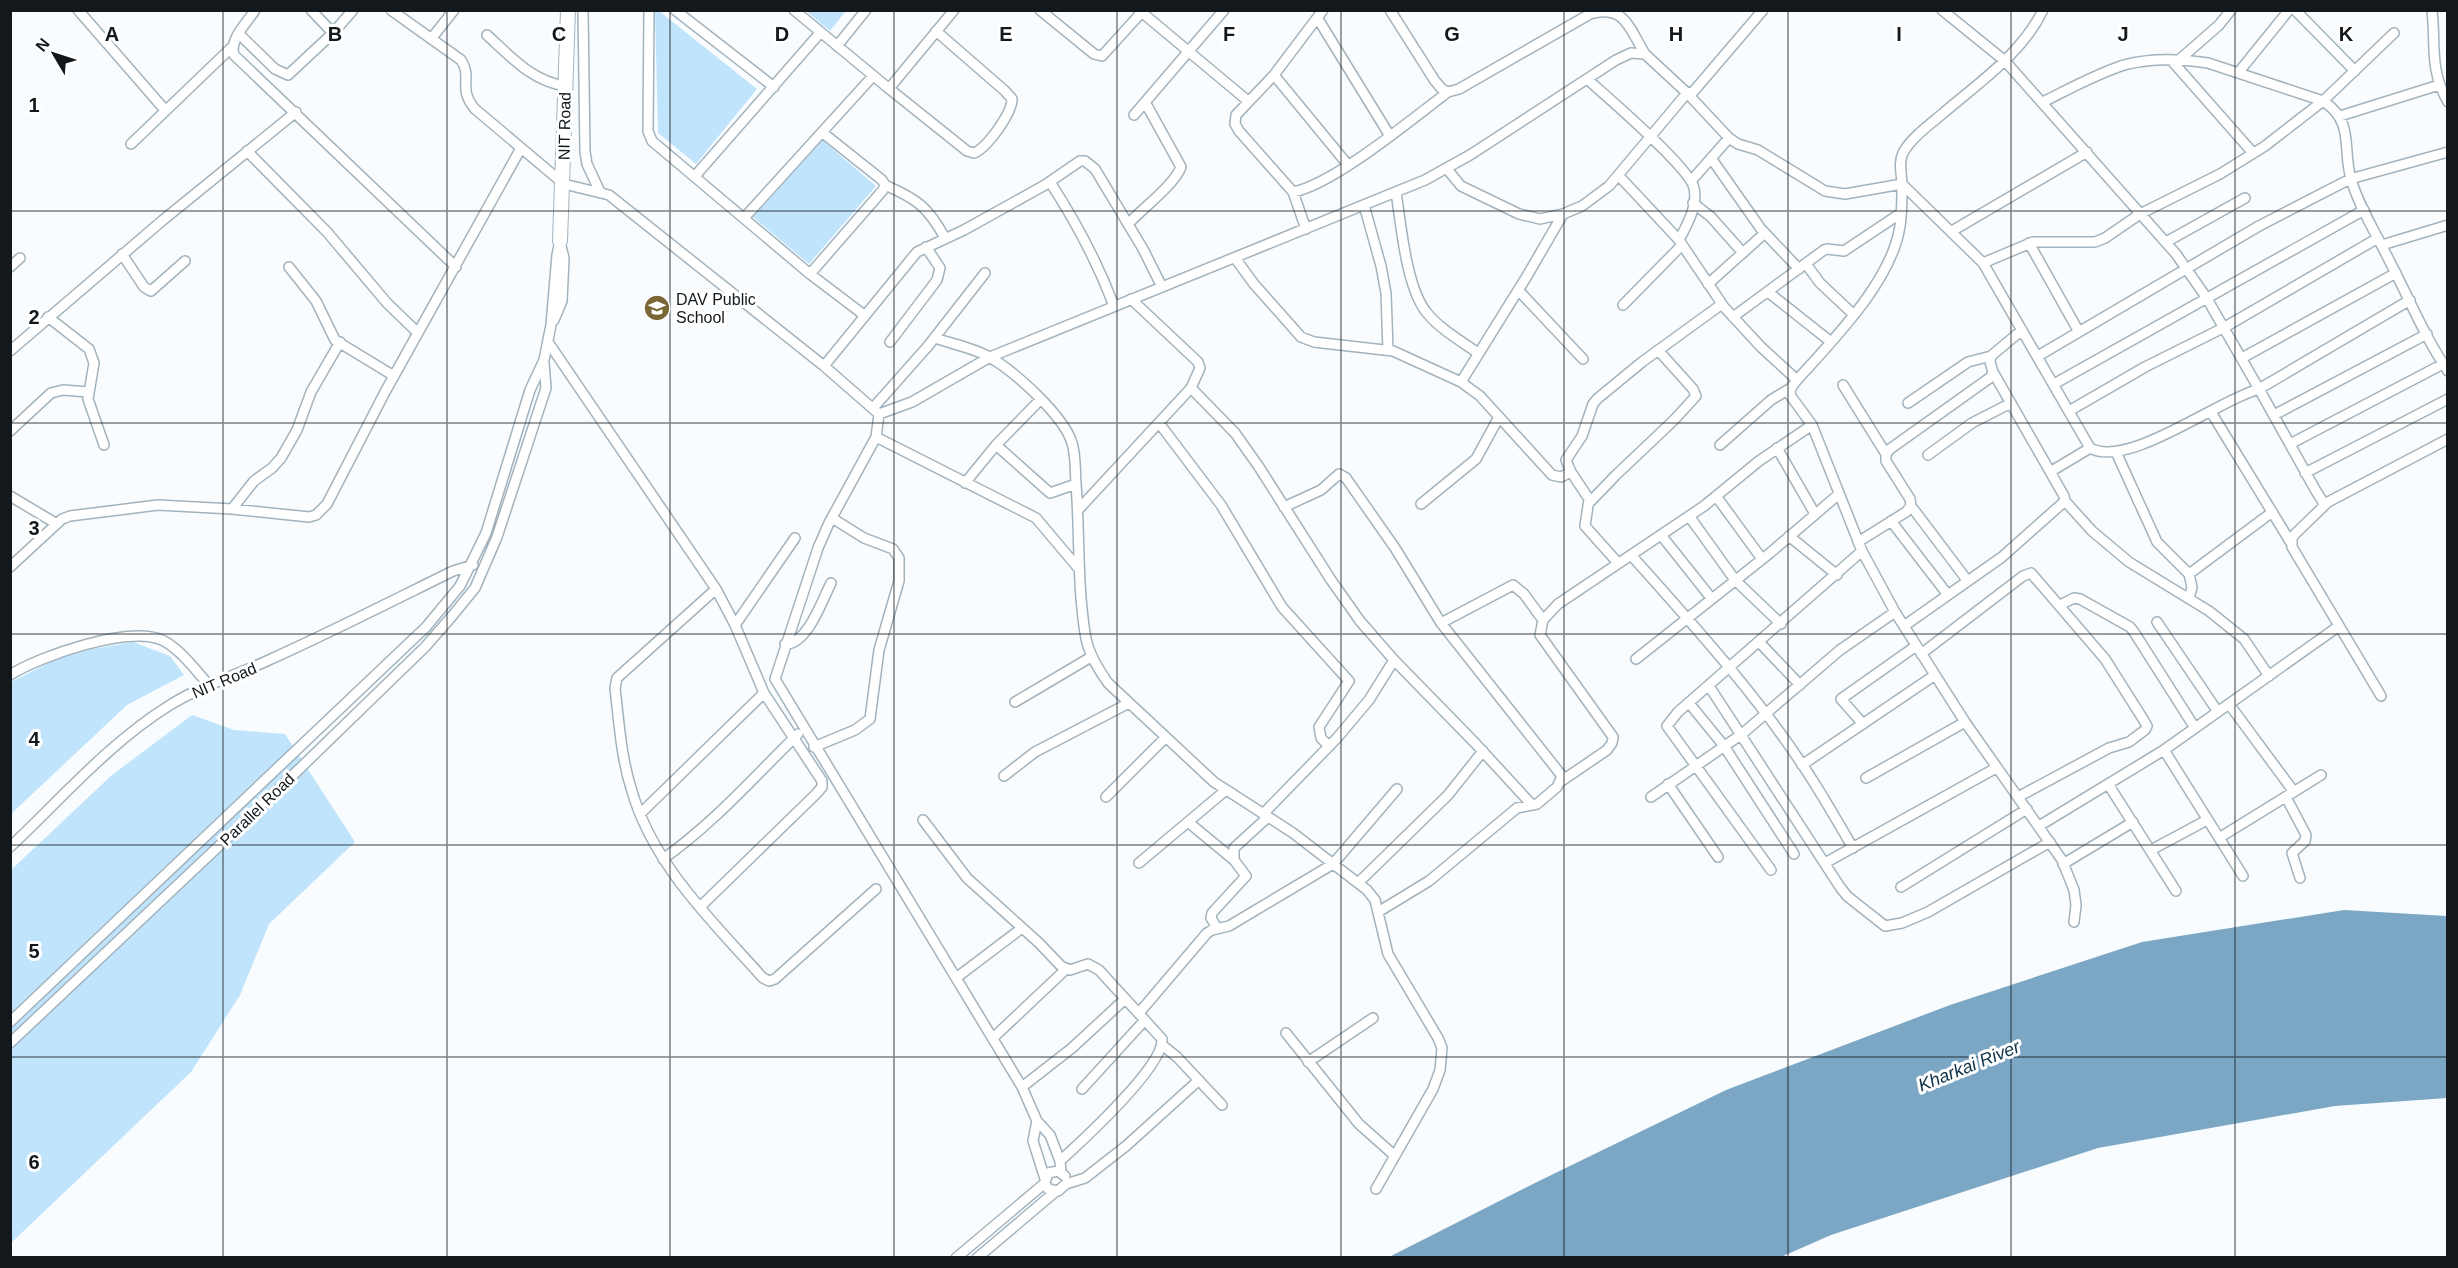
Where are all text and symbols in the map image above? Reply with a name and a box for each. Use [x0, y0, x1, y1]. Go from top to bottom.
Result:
text: A [105, 23, 119, 45]
text: B [328, 23, 342, 45]
text: C [552, 23, 566, 45]
text: D [775, 23, 789, 45]
text: E [999, 23, 1013, 45]
text: F [1223, 23, 1235, 45]
text: G [1444, 23, 1460, 45]
text: H [1669, 23, 1683, 45]
text: I [1896, 23, 1902, 45]
text: J [2117, 23, 2129, 45]
text: K [2339, 23, 2354, 45]
north arrow [24, 24, 84, 84]
text: N [32, 35, 53, 55]
street label: NIT Road [555, 92, 574, 160]
text: 1 [28, 94, 40, 116]
place label: DAV Public School [676, 291, 756, 326]
school or university icon: DAV Public School [642, 293, 672, 323]
text: 2 [28, 306, 40, 328]
text: 3 [28, 517, 40, 539]
street label: NIT Road [189, 659, 259, 702]
text: 4 [28, 728, 40, 750]
street label: Parallel Road [217, 770, 298, 849]
text: 5 [28, 940, 40, 962]
water label: Kharkai River [1915, 1036, 2024, 1096]
text: 6 [28, 1151, 40, 1173]

